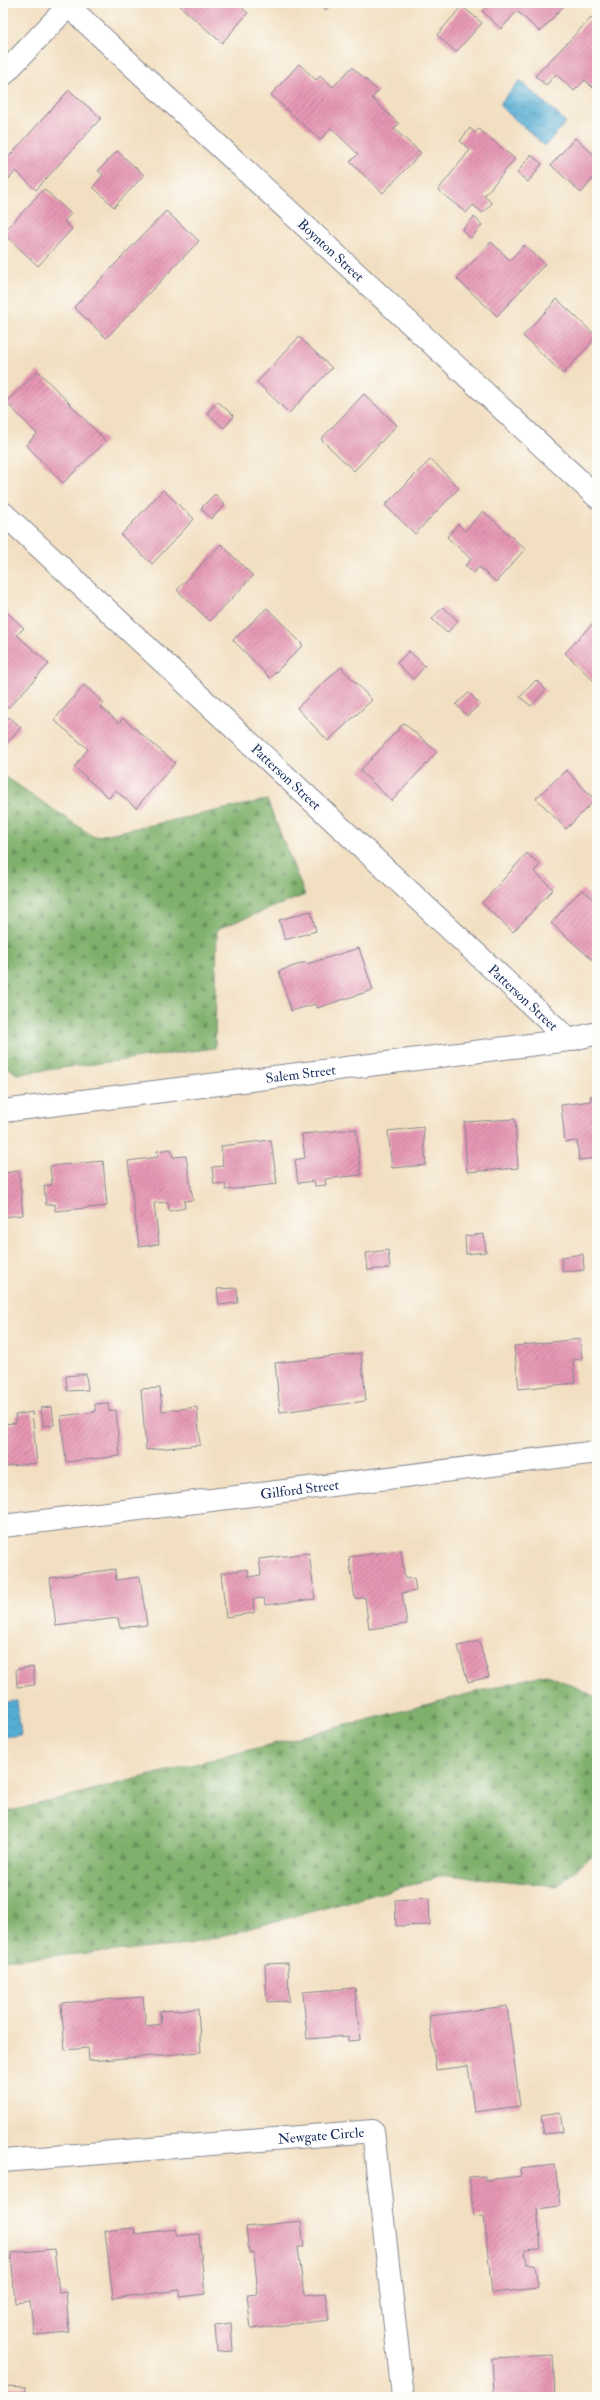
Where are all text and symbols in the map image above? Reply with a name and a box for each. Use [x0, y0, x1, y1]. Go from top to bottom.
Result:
street label: Boynton Street [294, 215, 368, 286]
street label: Patterson Street [247, 740, 325, 814]
street label: Patterson Street [485, 961, 562, 1035]
street label: Salem Street [265, 1061, 337, 1087]
street label: Gilford Street [259, 1476, 341, 1503]
street label: Newgate Circle [277, 2124, 365, 2148]

